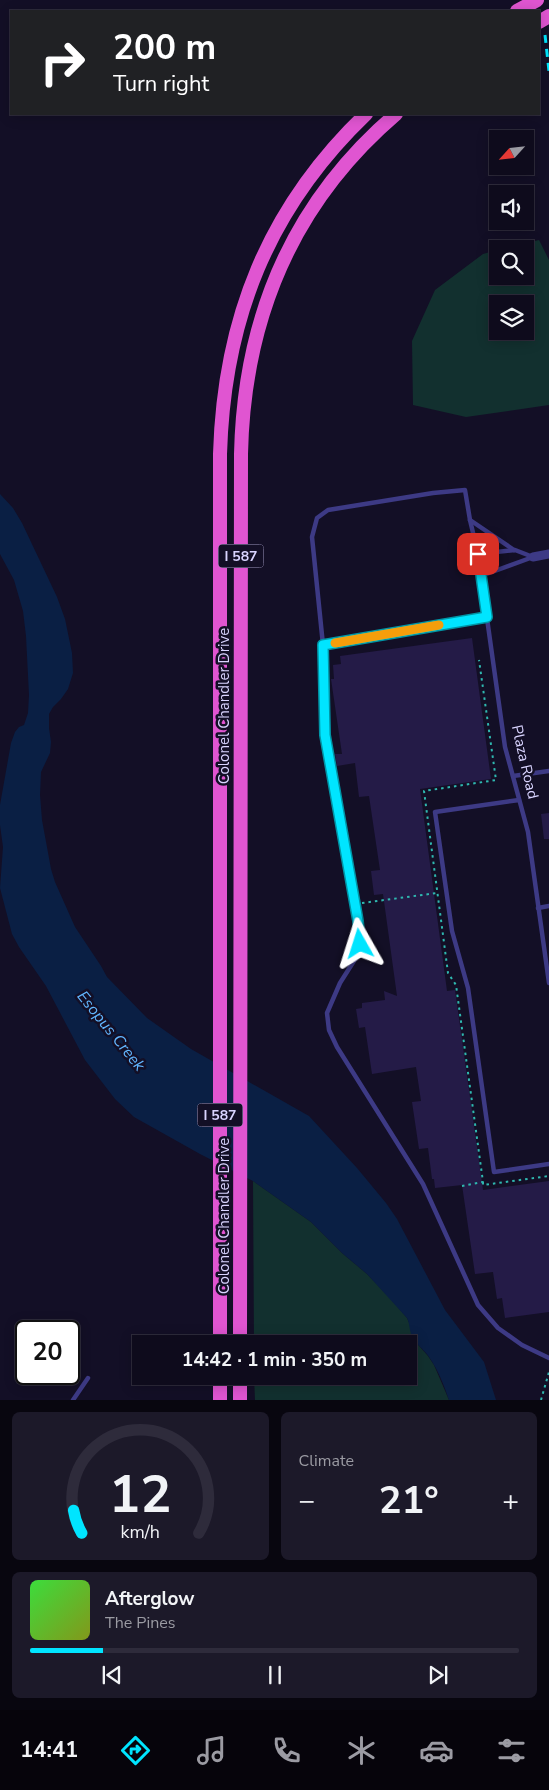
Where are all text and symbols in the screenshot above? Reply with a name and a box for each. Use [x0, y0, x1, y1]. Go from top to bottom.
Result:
text: 200 m [113, 24, 216, 71]
icon: right [30, 30, 95, 95]
text: Turn right [113, 69, 209, 99]
north arrow [489, 130, 534, 175]
map controls [489, 130, 534, 340]
button: sound [489, 185, 534, 230]
button: search [489, 240, 534, 285]
button: layers [489, 295, 534, 340]
pin [457, 533, 499, 575]
icon: arrive [464, 540, 492, 568]
road number: I 587 [218, 544, 264, 568]
street label: Colonel Chandler Drive [214, 628, 234, 784]
street label: Plaza Road [507, 723, 543, 801]
position arrow [333, 917, 385, 969]
water label: Esopus Creek [72, 986, 151, 1077]
road number: I 587 [198, 1104, 242, 1126]
street label: Colonel Chandler Drive [214, 1138, 234, 1294]
speed limit sign: 20 [15, 1320, 80, 1385]
text: 14:42 · 1 min · 350 m [182, 1347, 367, 1373]
text: Climate [299, 1450, 354, 1472]
text: 12 [109, 1459, 171, 1530]
text: 21° [379, 1475, 439, 1526]
text: − [299, 1482, 315, 1520]
text: + [502, 1482, 519, 1520]
text: km/h [121, 1520, 160, 1544]
text: Afterglow [105, 1586, 195, 1612]
text: The Pines [105, 1612, 175, 1634]
icon: previous [98, 1661, 126, 1689]
icon: pause [261, 1661, 289, 1689]
icon: next [424, 1661, 452, 1689]
icon: directions [118, 1733, 153, 1768]
icon: music [194, 1733, 229, 1768]
icon: phone [269, 1733, 304, 1768]
icon: climate [344, 1733, 379, 1768]
icon: car [419, 1733, 454, 1768]
icon: filters [494, 1733, 529, 1768]
text: 14:41 [20, 1735, 78, 1765]

